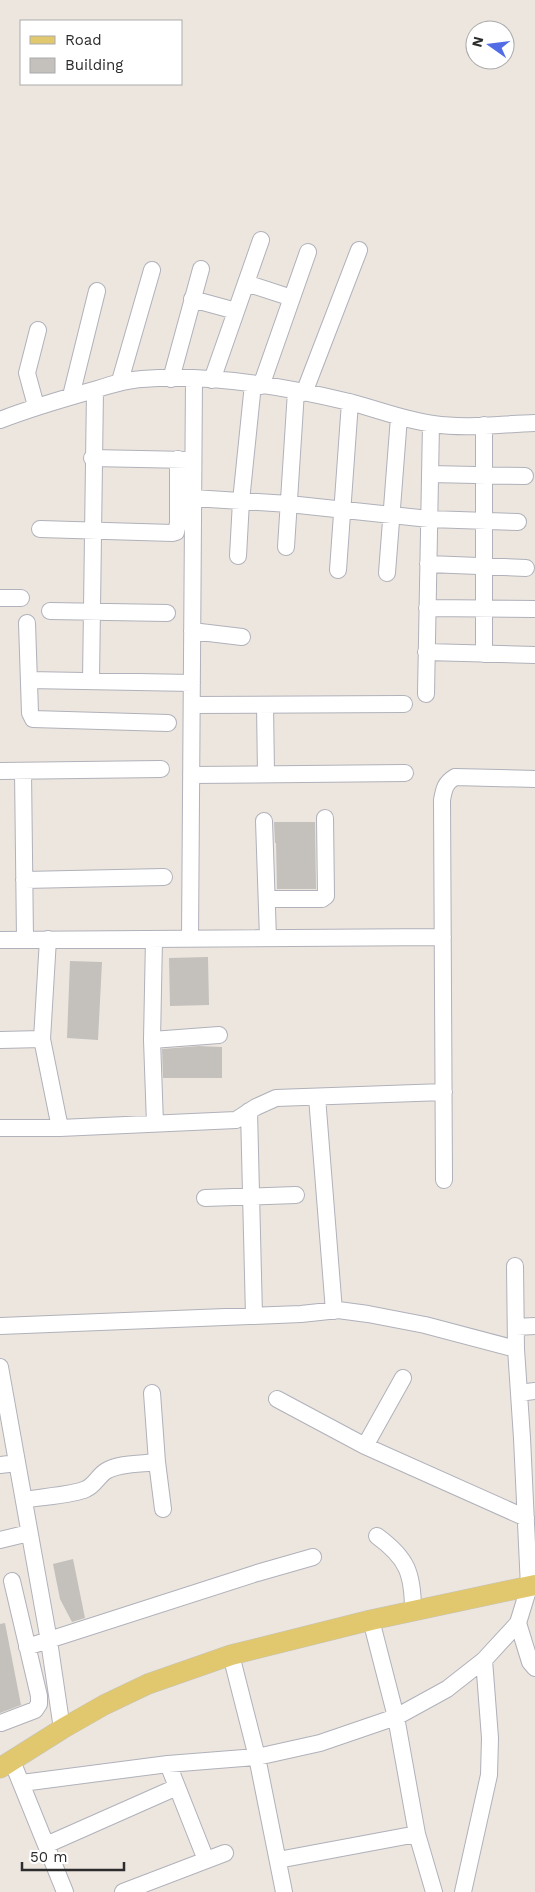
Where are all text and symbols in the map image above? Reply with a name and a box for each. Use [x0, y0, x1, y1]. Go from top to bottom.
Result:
legend [20, 20, 182, 85]
north arrow [465, 20, 515, 70]
text: Road [65, 31, 102, 49]
text: N [468, 35, 486, 49]
text: Building [65, 56, 123, 74]
scale bar [22, 1840, 125, 1872]
text: 50 m [30, 1848, 67, 1866]

